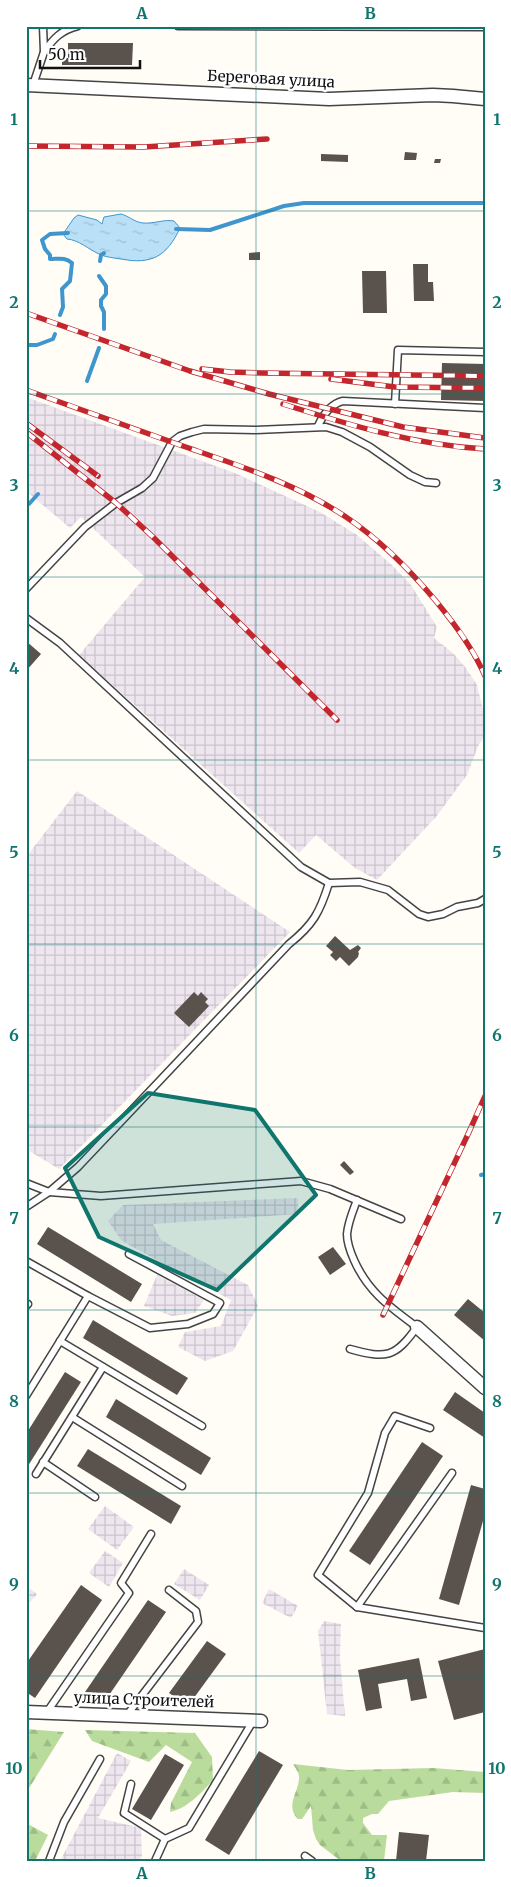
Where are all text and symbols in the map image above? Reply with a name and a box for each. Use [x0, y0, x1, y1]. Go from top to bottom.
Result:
text: A [135, 3, 148, 23]
text: B [364, 3, 376, 23]
scale bar [40, 38, 140, 70]
text: 50 m [48, 45, 85, 64]
street label: Береговая улица [207, 66, 335, 91]
text: 1 [10, 109, 18, 129]
text: 1 [493, 109, 501, 129]
text: 2 [9, 292, 19, 312]
text: 2 [492, 292, 502, 312]
text: 3 [9, 475, 19, 495]
text: 3 [492, 475, 502, 495]
text: 4 [9, 658, 19, 678]
text: 4 [492, 658, 502, 678]
text: 5 [9, 842, 19, 862]
text: 5 [492, 842, 502, 862]
text: 6 [9, 1025, 19, 1045]
text: 6 [492, 1025, 502, 1045]
text: 7 [9, 1208, 19, 1228]
text: 7 [492, 1208, 502, 1228]
text: 8 [9, 1391, 19, 1411]
text: 8 [492, 1391, 502, 1411]
text: 9 [9, 1574, 19, 1594]
text: 9 [492, 1574, 502, 1594]
street label: улица Строителей [73, 1688, 215, 1711]
text: 10 [5, 1758, 23, 1778]
text: 10 [488, 1758, 506, 1778]
text: A [135, 1863, 148, 1883]
text: B [364, 1863, 376, 1883]

